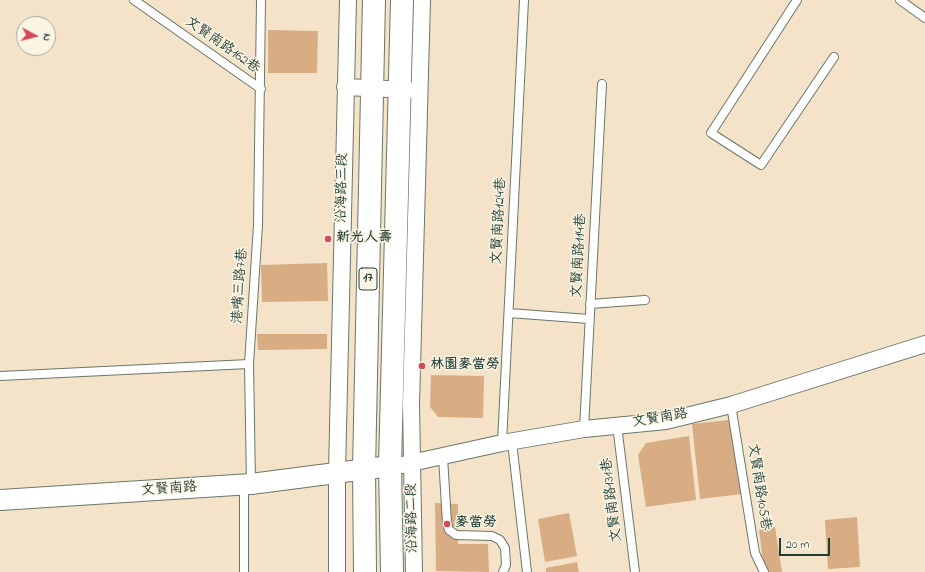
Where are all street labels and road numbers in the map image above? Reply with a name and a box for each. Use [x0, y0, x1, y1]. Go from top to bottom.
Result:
street label: 文賢南路162巷 [181, 14, 263, 78]
street label: 沿海路三段 [334, 153, 352, 223]
street label: 文賢南路124巷 [489, 177, 511, 265]
street label: 文賢南路114巷 [569, 213, 591, 299]
street label: 港嘴三路7巷 [230, 248, 252, 324]
road number: 17 [359, 268, 377, 290]
street label: 文賢南路 [631, 406, 689, 432]
street label: 文賢南路105巷 [743, 442, 773, 532]
street label: 文賢南路131巷 [600, 457, 626, 543]
street label: 文賢南路 [140, 480, 198, 500]
street label: 沿海路二段 [404, 483, 422, 553]

